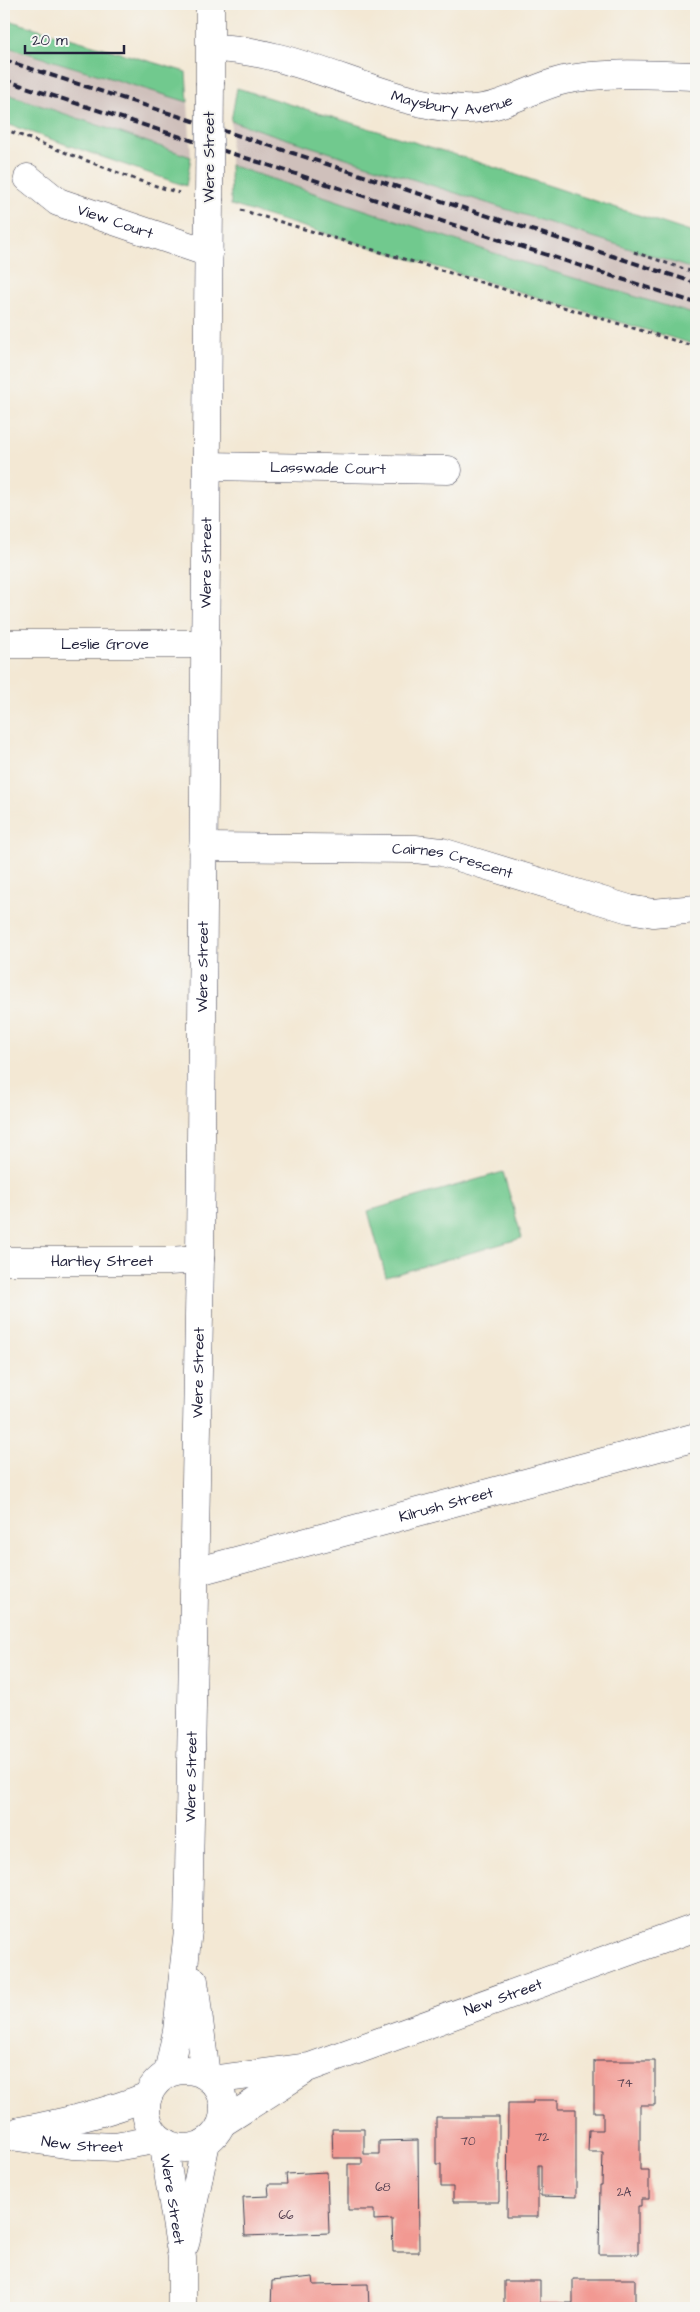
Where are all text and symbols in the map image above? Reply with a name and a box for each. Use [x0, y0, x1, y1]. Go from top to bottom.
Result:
scale bar [25, 22, 124, 54]
text: 20 m [32, 30, 68, 51]
street label: Maysbury Avenue [389, 85, 516, 121]
street label: Were Street [199, 112, 220, 202]
street label: View Court [74, 199, 156, 244]
street label: Lasswade Court [270, 457, 386, 480]
street label: Were Street [196, 517, 217, 608]
street label: Leslie Grove [61, 634, 149, 655]
street label: Cairnes Crescent [392, 839, 515, 884]
street label: Were Street [192, 921, 214, 1012]
street label: Hartley Street [51, 1251, 153, 1273]
street label: Were Street [187, 1327, 210, 1418]
street label: Kilrush Street [397, 1482, 496, 1528]
street label: Were Street [180, 1731, 203, 1822]
street label: New Street [461, 1974, 545, 2021]
house number: 74 [617, 2075, 633, 2092]
house number: 72 [535, 2129, 549, 2146]
street label: New Street [40, 2131, 125, 2158]
house number: 70 [461, 2133, 476, 2150]
street label: Were Street [154, 2153, 190, 2246]
house number: 68 [375, 2179, 391, 2196]
house number: 2A [617, 2184, 632, 2201]
house number: 66 [278, 2207, 294, 2224]

